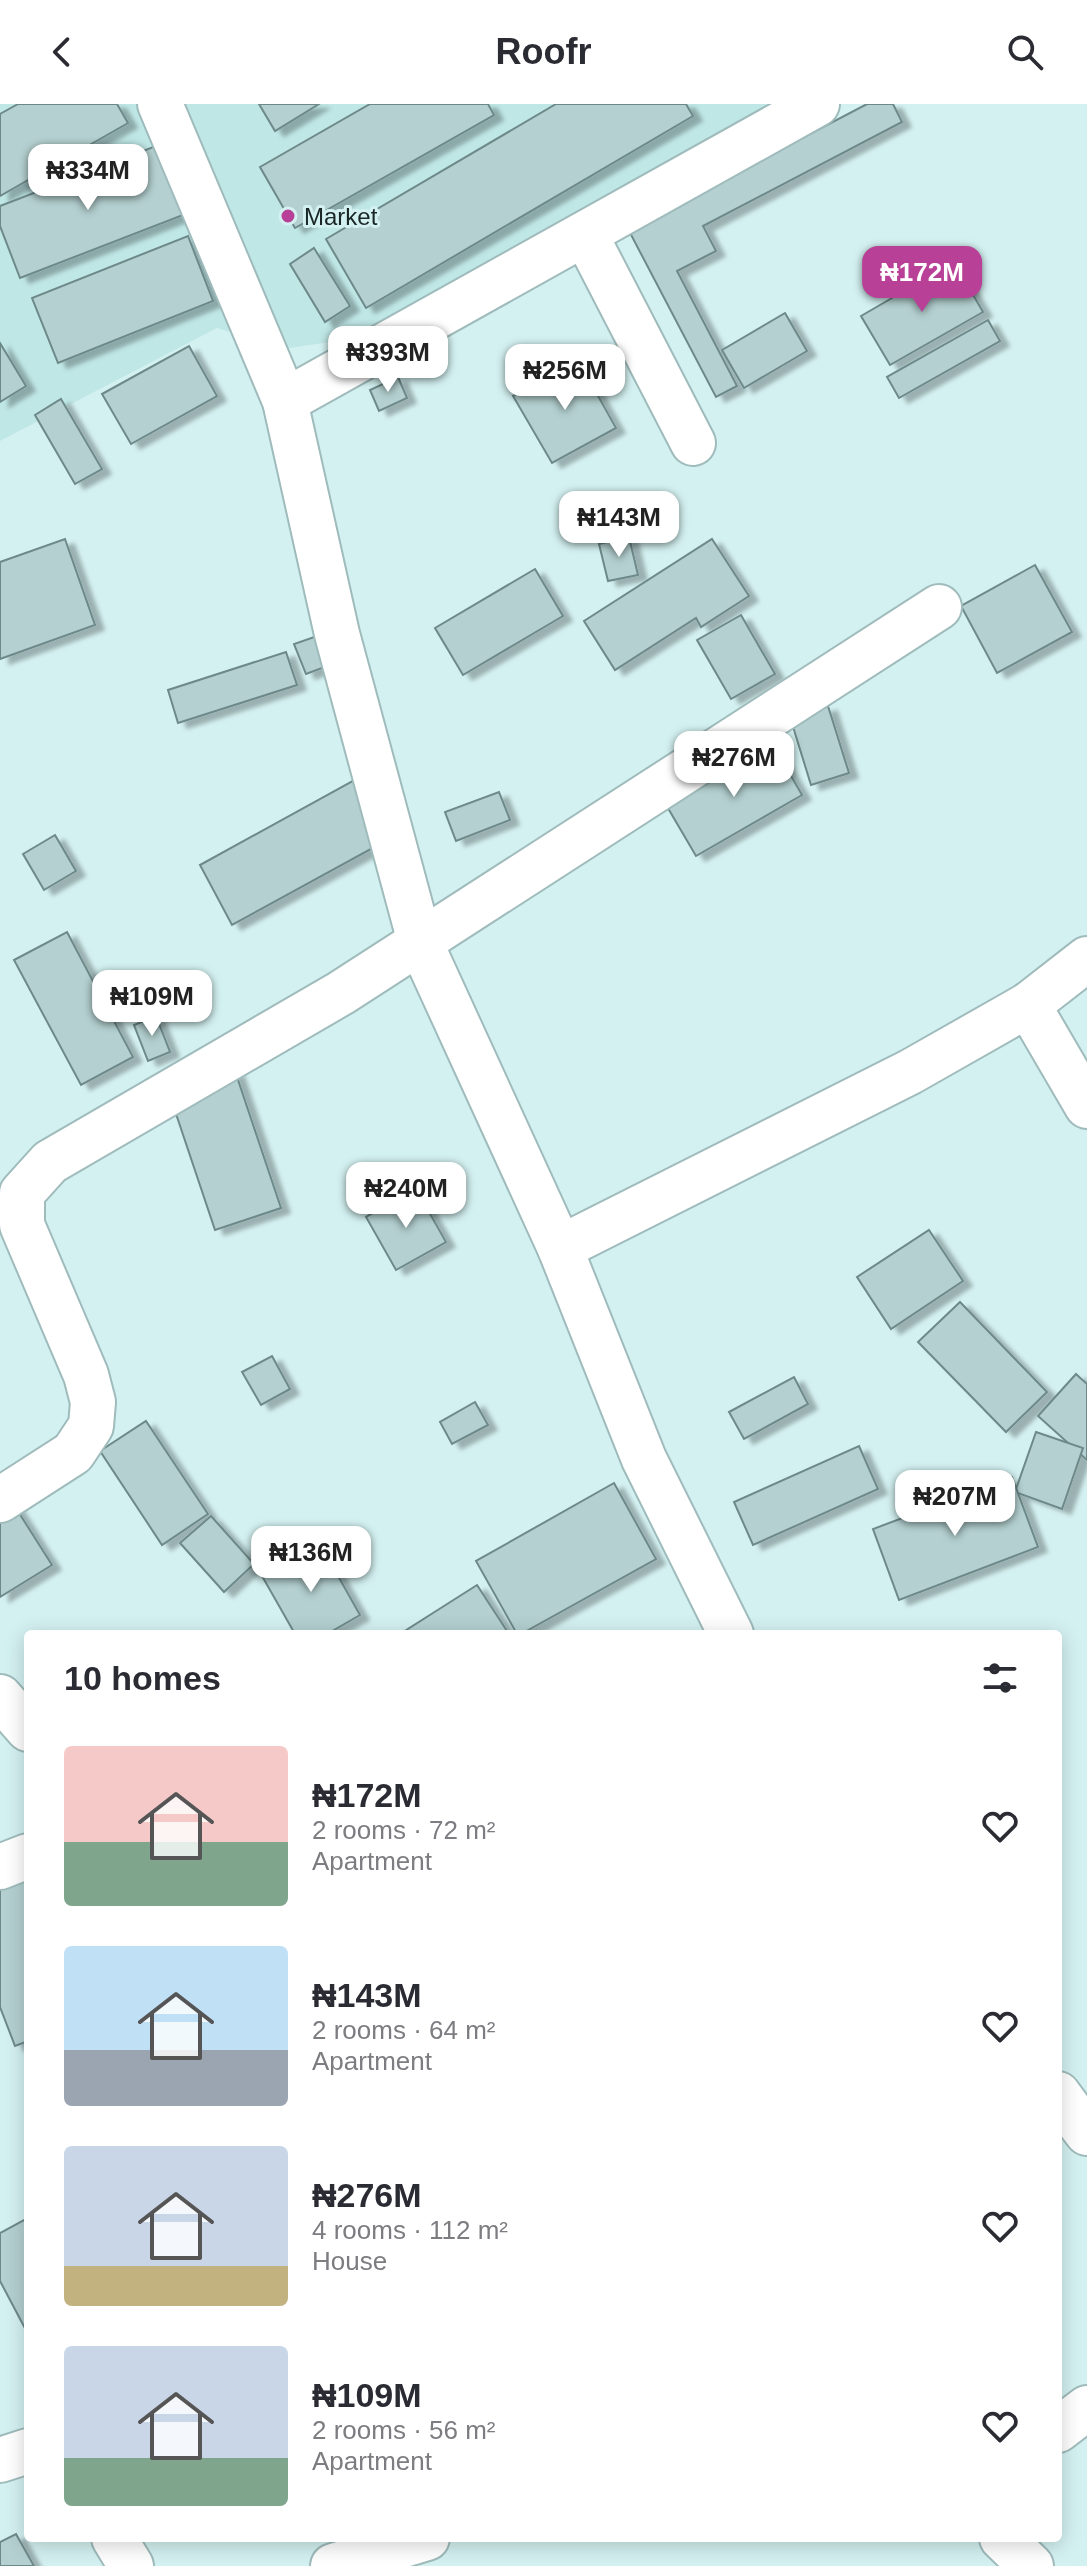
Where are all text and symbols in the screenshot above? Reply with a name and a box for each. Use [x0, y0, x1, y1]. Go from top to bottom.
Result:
icon: back [40, 30, 84, 74]
icon: search [1003, 30, 1047, 74]
text: Roofr [496, 31, 591, 72]
pin: ₦334M [32, 144, 144, 212]
text: ₦334M [46, 155, 130, 185]
place label: Market [304, 203, 378, 230]
marker: Market [279, 207, 297, 225]
pin: ₦172M [866, 246, 978, 314]
text: ₦172M [880, 257, 964, 287]
pin: ₦393M [332, 326, 444, 394]
text: ₦393M [346, 337, 430, 367]
pin: ₦256M [509, 344, 621, 412]
text: ₦256M [523, 355, 607, 385]
pin: ₦143M [563, 491, 675, 559]
text: ₦143M [577, 502, 661, 532]
pin: ₦276M [678, 731, 790, 799]
text: ₦276M [692, 742, 776, 772]
pin: ₦109M [96, 970, 208, 1038]
text: ₦109M [110, 981, 194, 1011]
pin: ₦240M [350, 1162, 462, 1230]
text: ₦240M [364, 1173, 448, 1203]
pin: ₦207M [899, 1470, 1011, 1538]
text: ₦207M [913, 1481, 997, 1511]
pin: ₦136M [255, 1526, 367, 1594]
text: ₦136M [269, 1537, 353, 1567]
icon: filters [978, 1656, 1022, 1700]
text: 10 homes [64, 1659, 221, 1697]
text: ₦172M [312, 1776, 422, 1814]
icon: home [128, 1778, 224, 1874]
icon: heart [978, 1804, 1022, 1848]
text: 2 rooms · 72 m² [312, 1815, 496, 1845]
text: Apartment [312, 1846, 432, 1876]
text: ₦143M [312, 1976, 422, 2014]
icon: home [128, 1978, 224, 2074]
icon: heart [978, 2004, 1022, 2048]
text: 2 rooms · 64 m² [312, 2015, 496, 2045]
text: Apartment [312, 2046, 432, 2076]
text: ₦276M [312, 2176, 422, 2214]
icon: home [128, 2178, 224, 2274]
icon: heart [978, 2204, 1022, 2248]
text: 4 rooms · 112 m² [312, 2215, 508, 2245]
text: House [312, 2246, 387, 2276]
text: ₦109M [312, 2376, 422, 2414]
icon: home [128, 2378, 224, 2474]
icon: heart [978, 2404, 1022, 2448]
text: 2 rooms · 56 m² [312, 2415, 496, 2445]
text: Apartment [312, 2446, 432, 2476]

